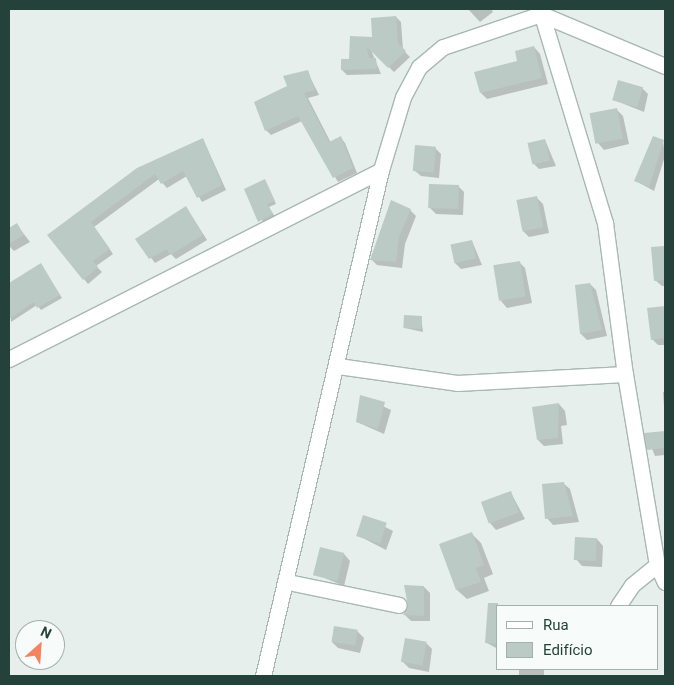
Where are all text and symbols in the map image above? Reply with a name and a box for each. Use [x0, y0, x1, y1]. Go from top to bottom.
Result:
legend [497, 605, 659, 670]
text: Rua [543, 616, 569, 634]
north arrow [15, 620, 65, 670]
text: N [38, 623, 54, 642]
text: Edifício [543, 641, 592, 659]

